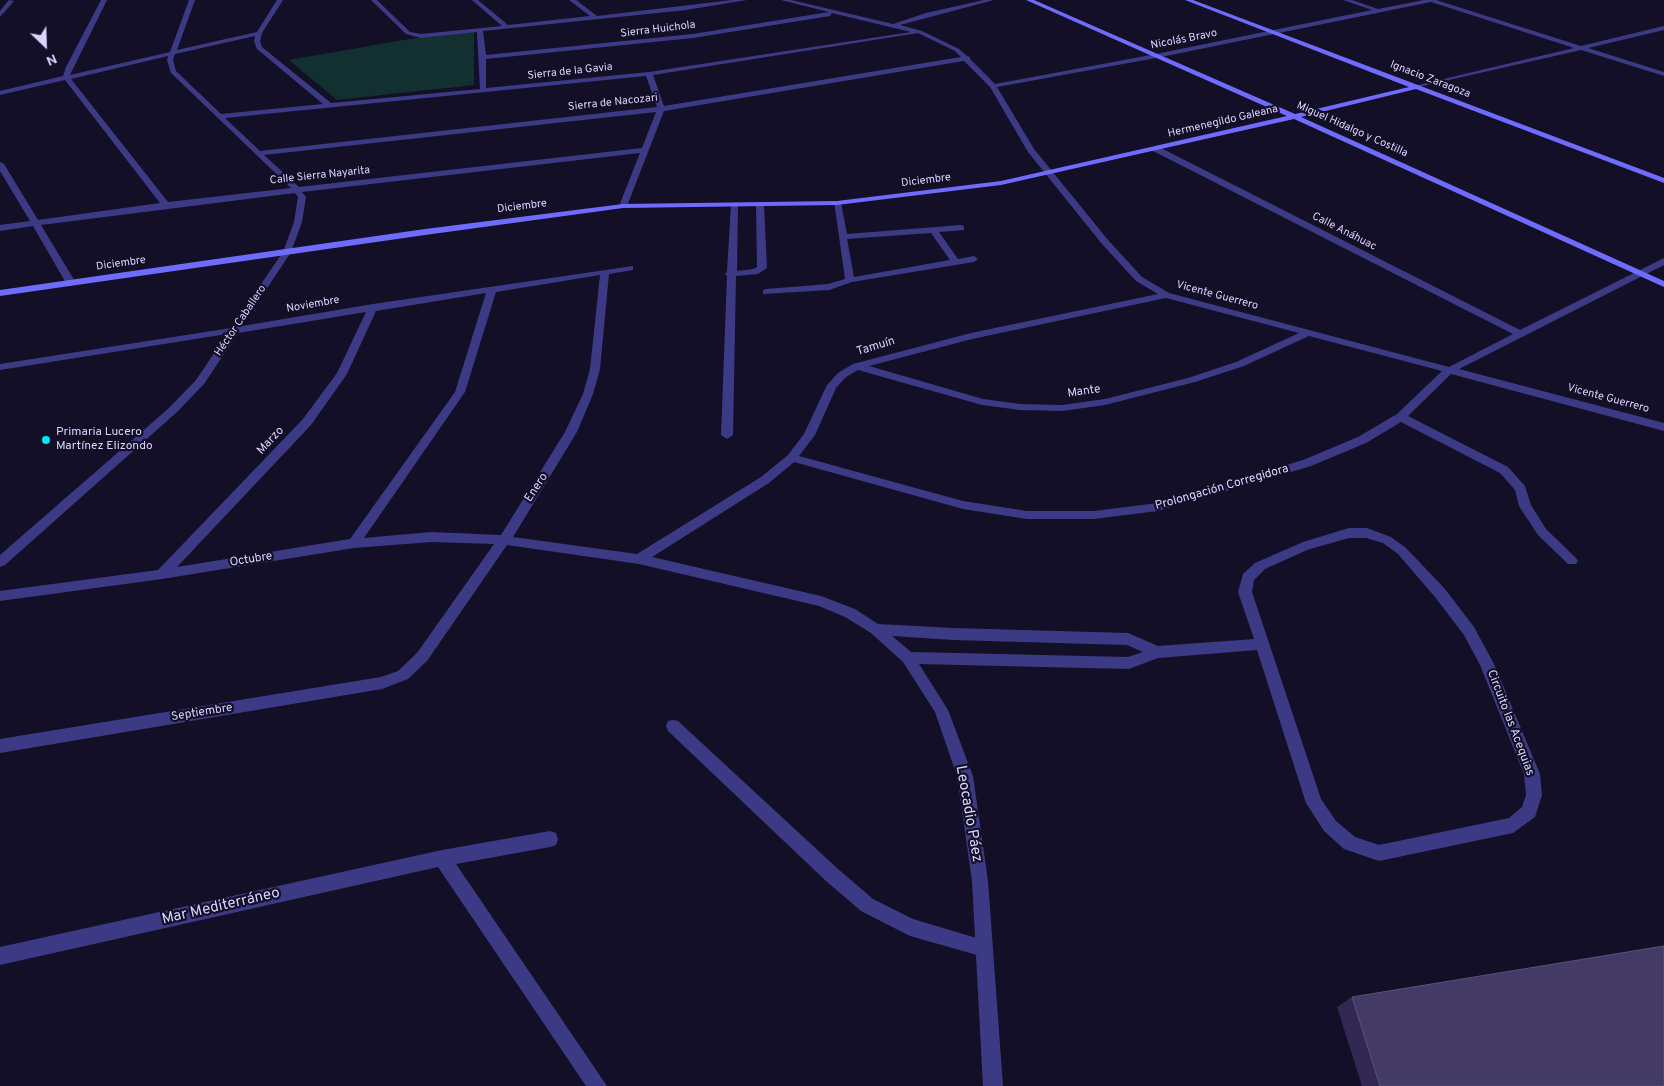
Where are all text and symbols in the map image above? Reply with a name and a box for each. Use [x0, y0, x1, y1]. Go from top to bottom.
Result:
street label: Sierra Huichola [620, 19, 696, 41]
north arrow [20, 20, 70, 70]
street label: Nicolás Bravo [1150, 27, 1218, 53]
text: N [43, 49, 59, 69]
street label: Ignacio Zaragoza [1388, 59, 1472, 101]
street label: Sierra de la Gavia [527, 61, 613, 83]
street label: Sierra de Nacozari [567, 92, 659, 114]
street label: Miguel Hidalgo y Costilla [1294, 99, 1410, 161]
street label: Hermenegildo Galeana [1167, 103, 1279, 141]
street label: Calle Sierra Nayarita [269, 164, 371, 188]
street label: Diciembre [900, 171, 952, 191]
street label: Diciembre [496, 197, 548, 217]
street label: Calle Anáhuac [1310, 210, 1378, 254]
street label: Diciembre [95, 254, 147, 274]
street label: Vicente Guerrero [1175, 279, 1259, 313]
street label: Héctor Caballero [212, 283, 270, 359]
street label: Noviembre [285, 294, 341, 316]
street label: Tamuín [855, 334, 897, 360]
street label: Vicente Guerrero [1566, 382, 1650, 416]
street label: Mante [1067, 383, 1101, 401]
street label: Marzo [255, 424, 287, 458]
place label: Primaria Lucero Martínez Elizondo [56, 426, 153, 454]
marker: Primaria Lucero Martínez Elizondo [40, 434, 52, 446]
street label: Prolongación Corregidora [1154, 462, 1290, 514]
street label: Enero [522, 471, 552, 505]
street label: Octubre [229, 550, 273, 570]
street label: Circuito las Acequias [1483, 668, 1537, 778]
street label: Septiembre [170, 701, 234, 725]
street label: Leocadio Páez [951, 764, 985, 864]
street label: Mar Mediterráneo [160, 885, 282, 929]

